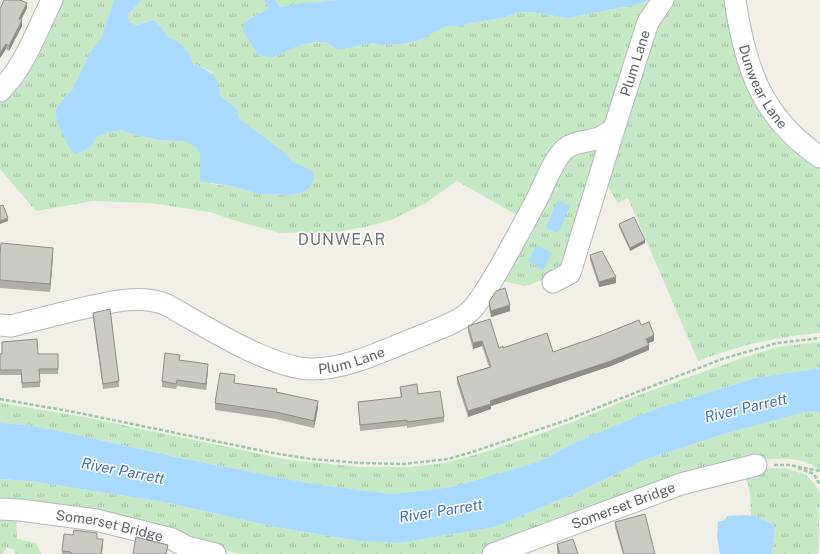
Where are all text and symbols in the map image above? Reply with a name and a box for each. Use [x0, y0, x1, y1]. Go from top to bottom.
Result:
street label: Plum Lane [617, 28, 653, 98]
street label: Dunwear Lane [736, 43, 791, 132]
district label: DUNWEAR [298, 230, 386, 249]
street label: Plum Lane [318, 344, 387, 377]
water label: River Parrett [703, 390, 789, 425]
water label: River Parrett [80, 454, 167, 487]
street label: Somerset Bridge [569, 479, 677, 532]
water label: River Parrett [398, 495, 484, 526]
street label: Somerset Bridge [55, 507, 165, 545]

